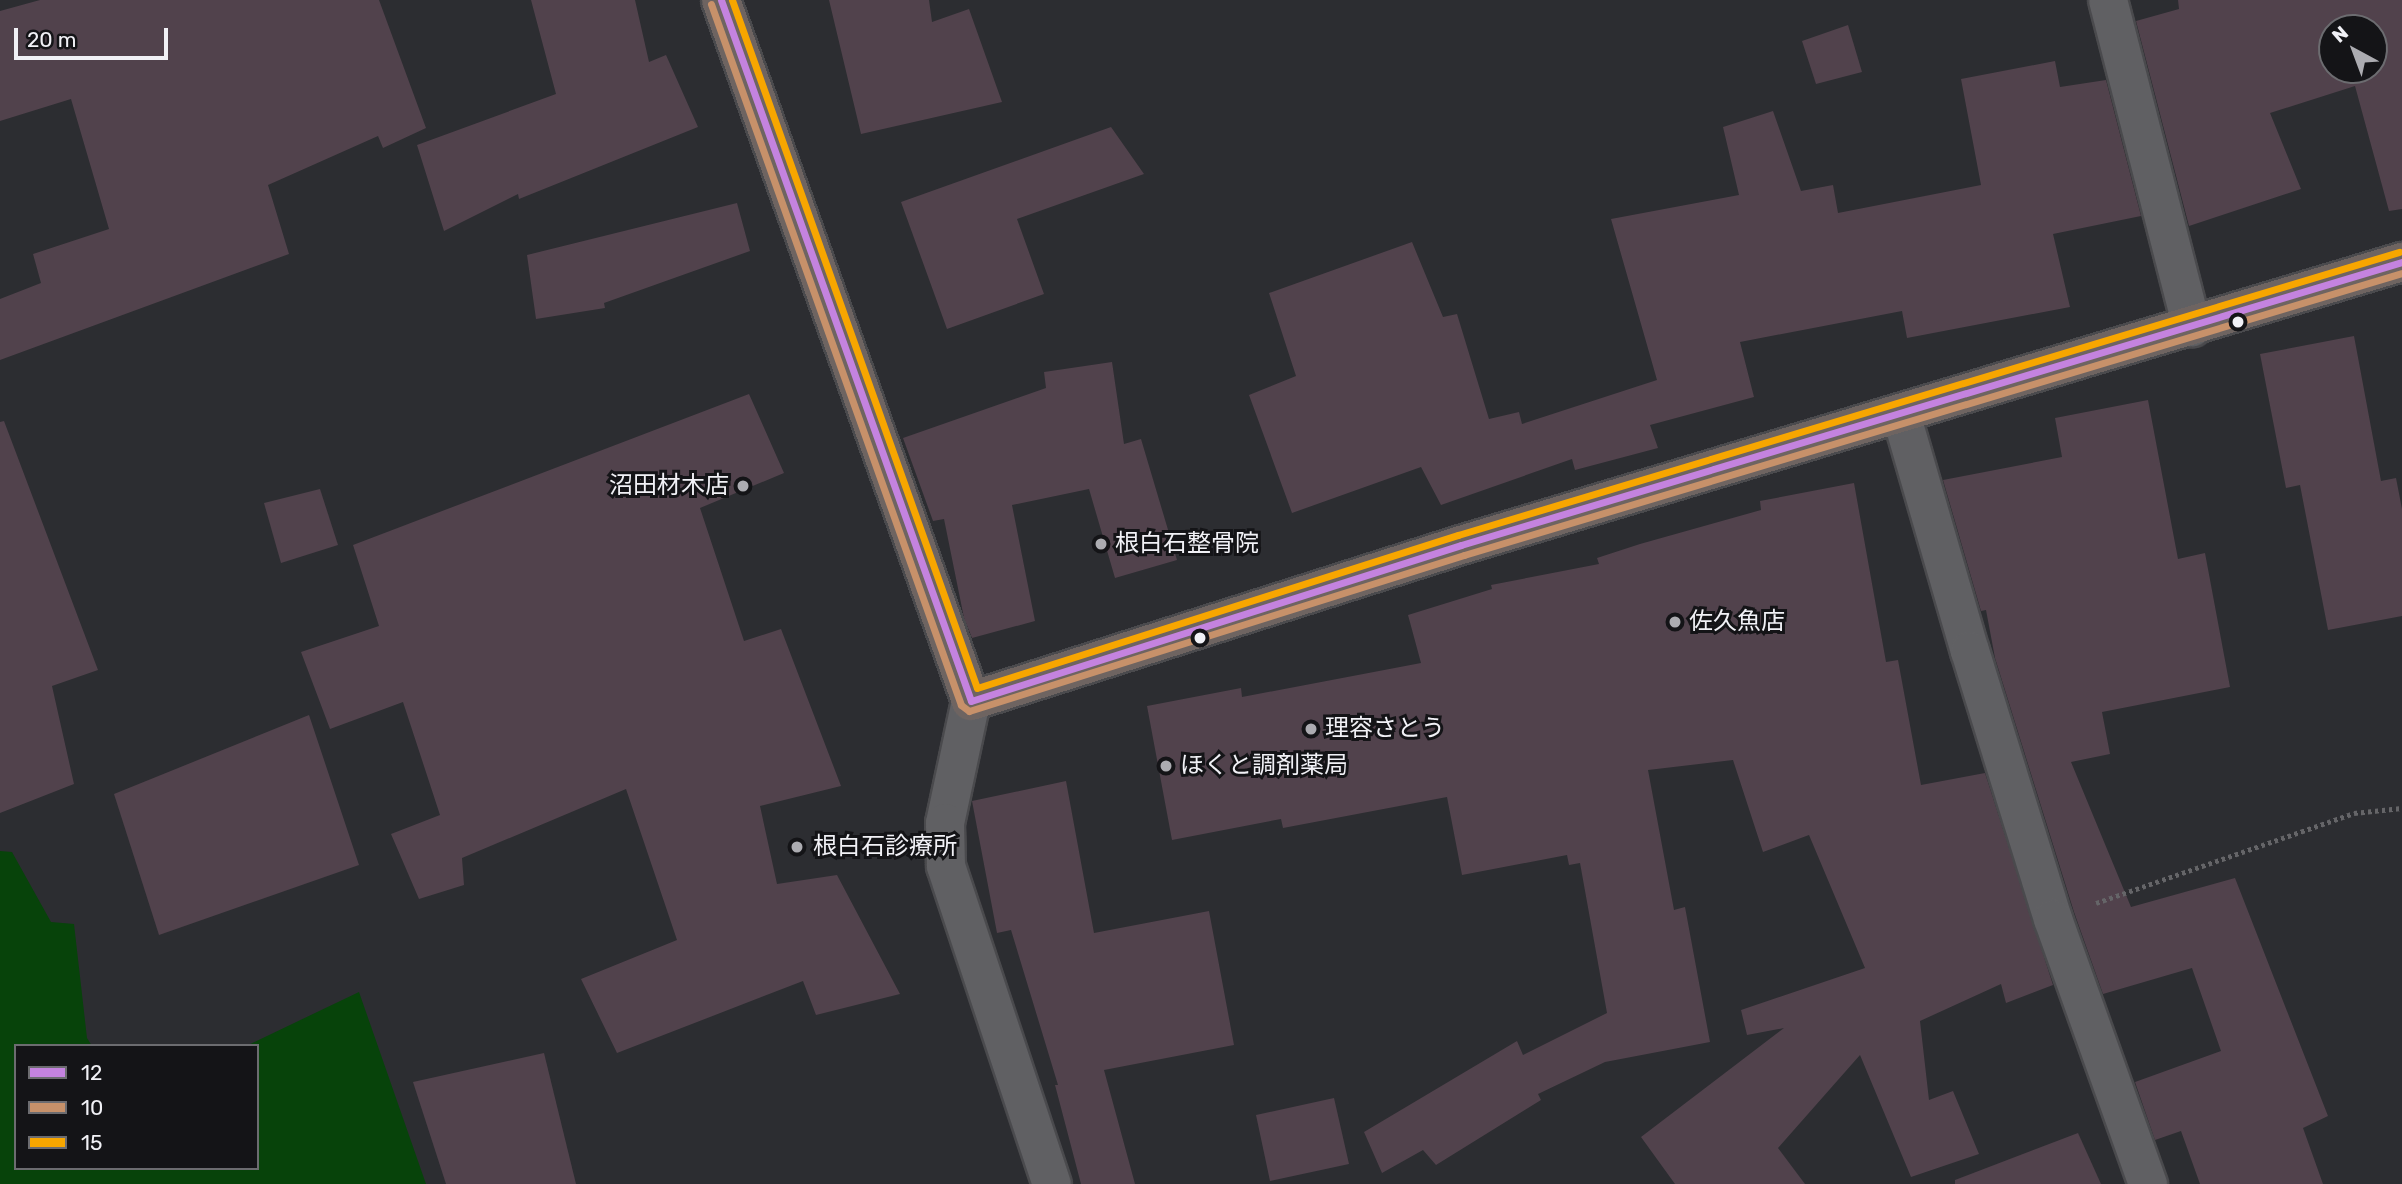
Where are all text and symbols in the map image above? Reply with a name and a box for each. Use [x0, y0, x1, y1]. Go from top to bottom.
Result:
scale bar [18, 14, 172, 58]
north arrow [2318, 14, 2388, 84]
text: N [2327, 21, 2353, 47]
text: 20 m [27, 27, 76, 52]
unlabelled marker [2231, 315, 2245, 329]
place label: 沼田材木店 [609, 472, 729, 500]
marker: 沼田材木店 [735, 478, 751, 494]
place label: 根白石整骨院 [1115, 530, 1259, 558]
marker: 根白石整骨院 [1093, 536, 1109, 552]
place label: 佐久魚店 [1689, 608, 1785, 636]
marker: 佐久魚店 [1667, 614, 1683, 630]
unlabelled marker [1193, 631, 1207, 645]
place label: 理容さとう [1325, 715, 1445, 743]
marker: 理容さとう [1303, 721, 1319, 737]
place label: ほくと調剤薬局 [1180, 752, 1348, 780]
marker: ほくと調剤薬局 [1158, 758, 1174, 774]
place label: 根白石診療所 [813, 833, 957, 861]
marker: 根白石診療所 [787, 837, 807, 857]
legend [14, 1044, 259, 1170]
text: 12 [81, 1060, 102, 1085]
text: 10 [81, 1095, 103, 1120]
text: 15 [81, 1130, 102, 1155]

